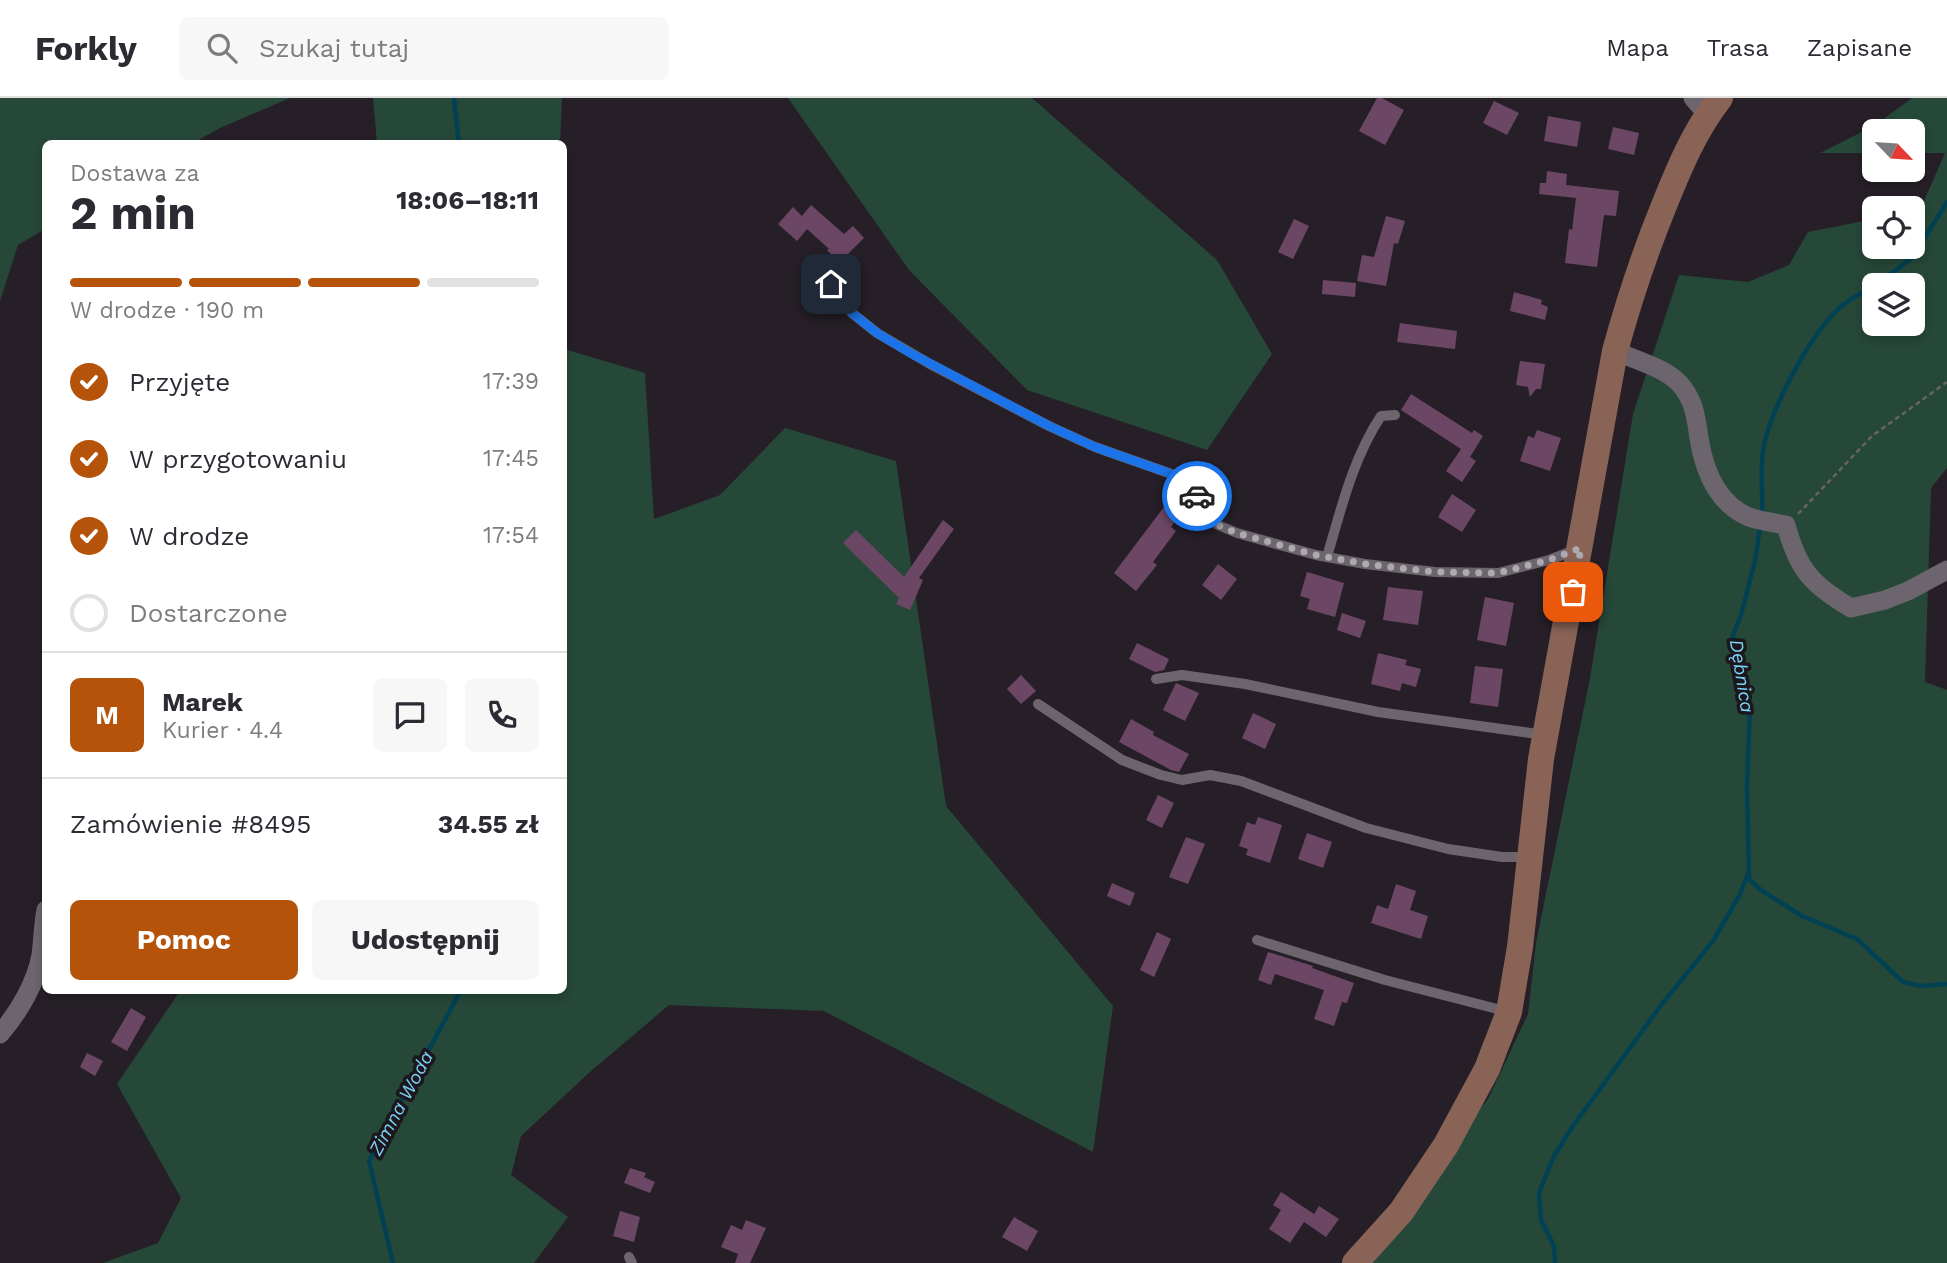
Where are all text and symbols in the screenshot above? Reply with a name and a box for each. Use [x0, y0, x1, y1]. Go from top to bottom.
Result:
search box [179, 17, 669, 80]
text: Forkly [35, 29, 137, 68]
icon: search [203, 29, 241, 67]
text: Szukaj tutaj [259, 33, 409, 63]
text: Mapa [1606, 34, 1669, 62]
text: Trasa [1707, 34, 1769, 62]
text: Zapisane [1807, 34, 1912, 62]
north arrow [1862, 119, 1925, 182]
map controls [1862, 119, 1925, 336]
text: Dostawa za [70, 160, 200, 187]
text: 18:06–18:11 [396, 185, 539, 215]
text: 2 min [70, 186, 196, 240]
button: locate [1862, 196, 1925, 259]
pin [801, 254, 861, 314]
icon: home [812, 265, 850, 303]
button: layers [1862, 273, 1925, 336]
text: W drodze · 190 m [70, 297, 264, 324]
icon: check [70, 363, 108, 401]
text: Przyjęte [129, 367, 230, 397]
text: 17:39 [483, 368, 539, 395]
icon: check [70, 440, 108, 478]
text: W przygotowaniu [129, 444, 347, 474]
text: 17:45 [483, 445, 539, 472]
courier [1162, 461, 1232, 531]
icon: car [1178, 477, 1216, 515]
icon: check [70, 517, 108, 555]
text: W drodze [129, 521, 249, 551]
text: 17:54 [483, 522, 539, 549]
pin [1543, 562, 1603, 622]
icon: bag [1554, 573, 1592, 611]
text: Dostarczone [129, 598, 288, 628]
water label: Dębnica [1725, 638, 1759, 715]
button: chat [373, 678, 447, 752]
button: phone [465, 678, 539, 752]
text: Marek [162, 687, 243, 717]
text: M [95, 700, 119, 730]
text: Kurier · 4.4 [162, 717, 283, 744]
text: Zamówienie #8495 [70, 809, 311, 839]
text: 34.55 zł [438, 809, 539, 839]
button: Pomoc [70, 900, 298, 980]
button: Udostępnij [312, 900, 539, 980]
water label: Zimna Woda [363, 1047, 438, 1160]

